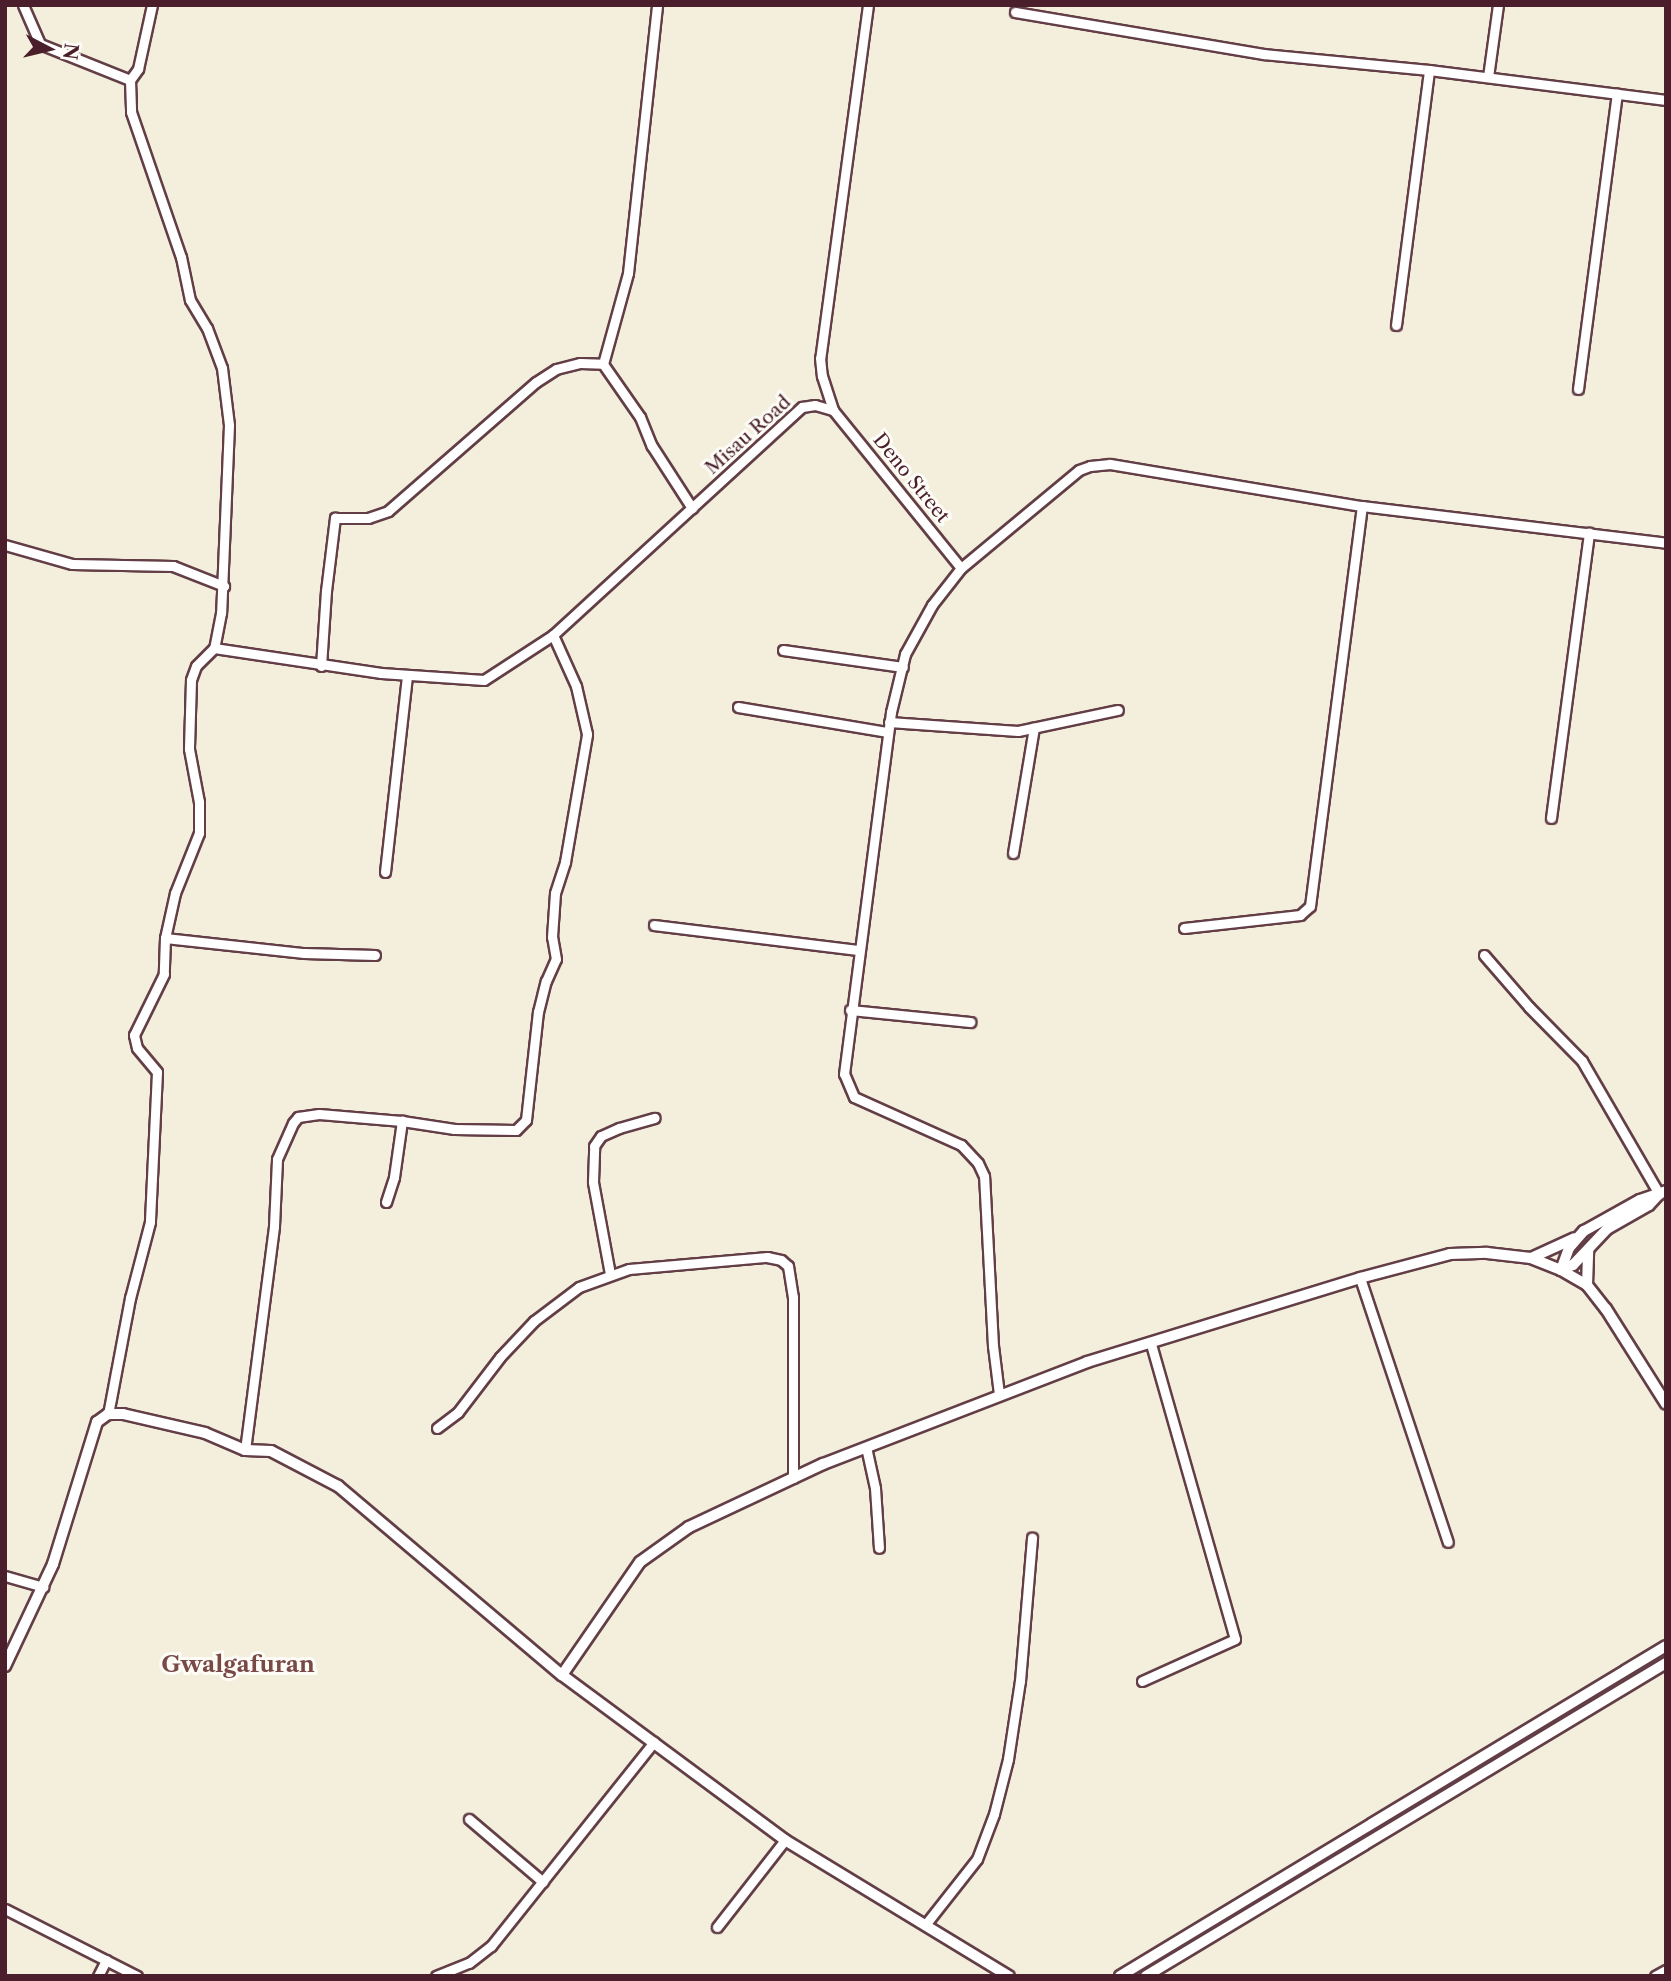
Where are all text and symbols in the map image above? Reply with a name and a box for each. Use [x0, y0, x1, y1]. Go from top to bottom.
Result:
north arrow [14, 14, 84, 84]
text: N [58, 42, 83, 61]
street label: Misau Road [701, 391, 795, 479]
street label: Deno Street [868, 429, 954, 527]
district label: Gwalgafuran [161, 1650, 315, 1678]

